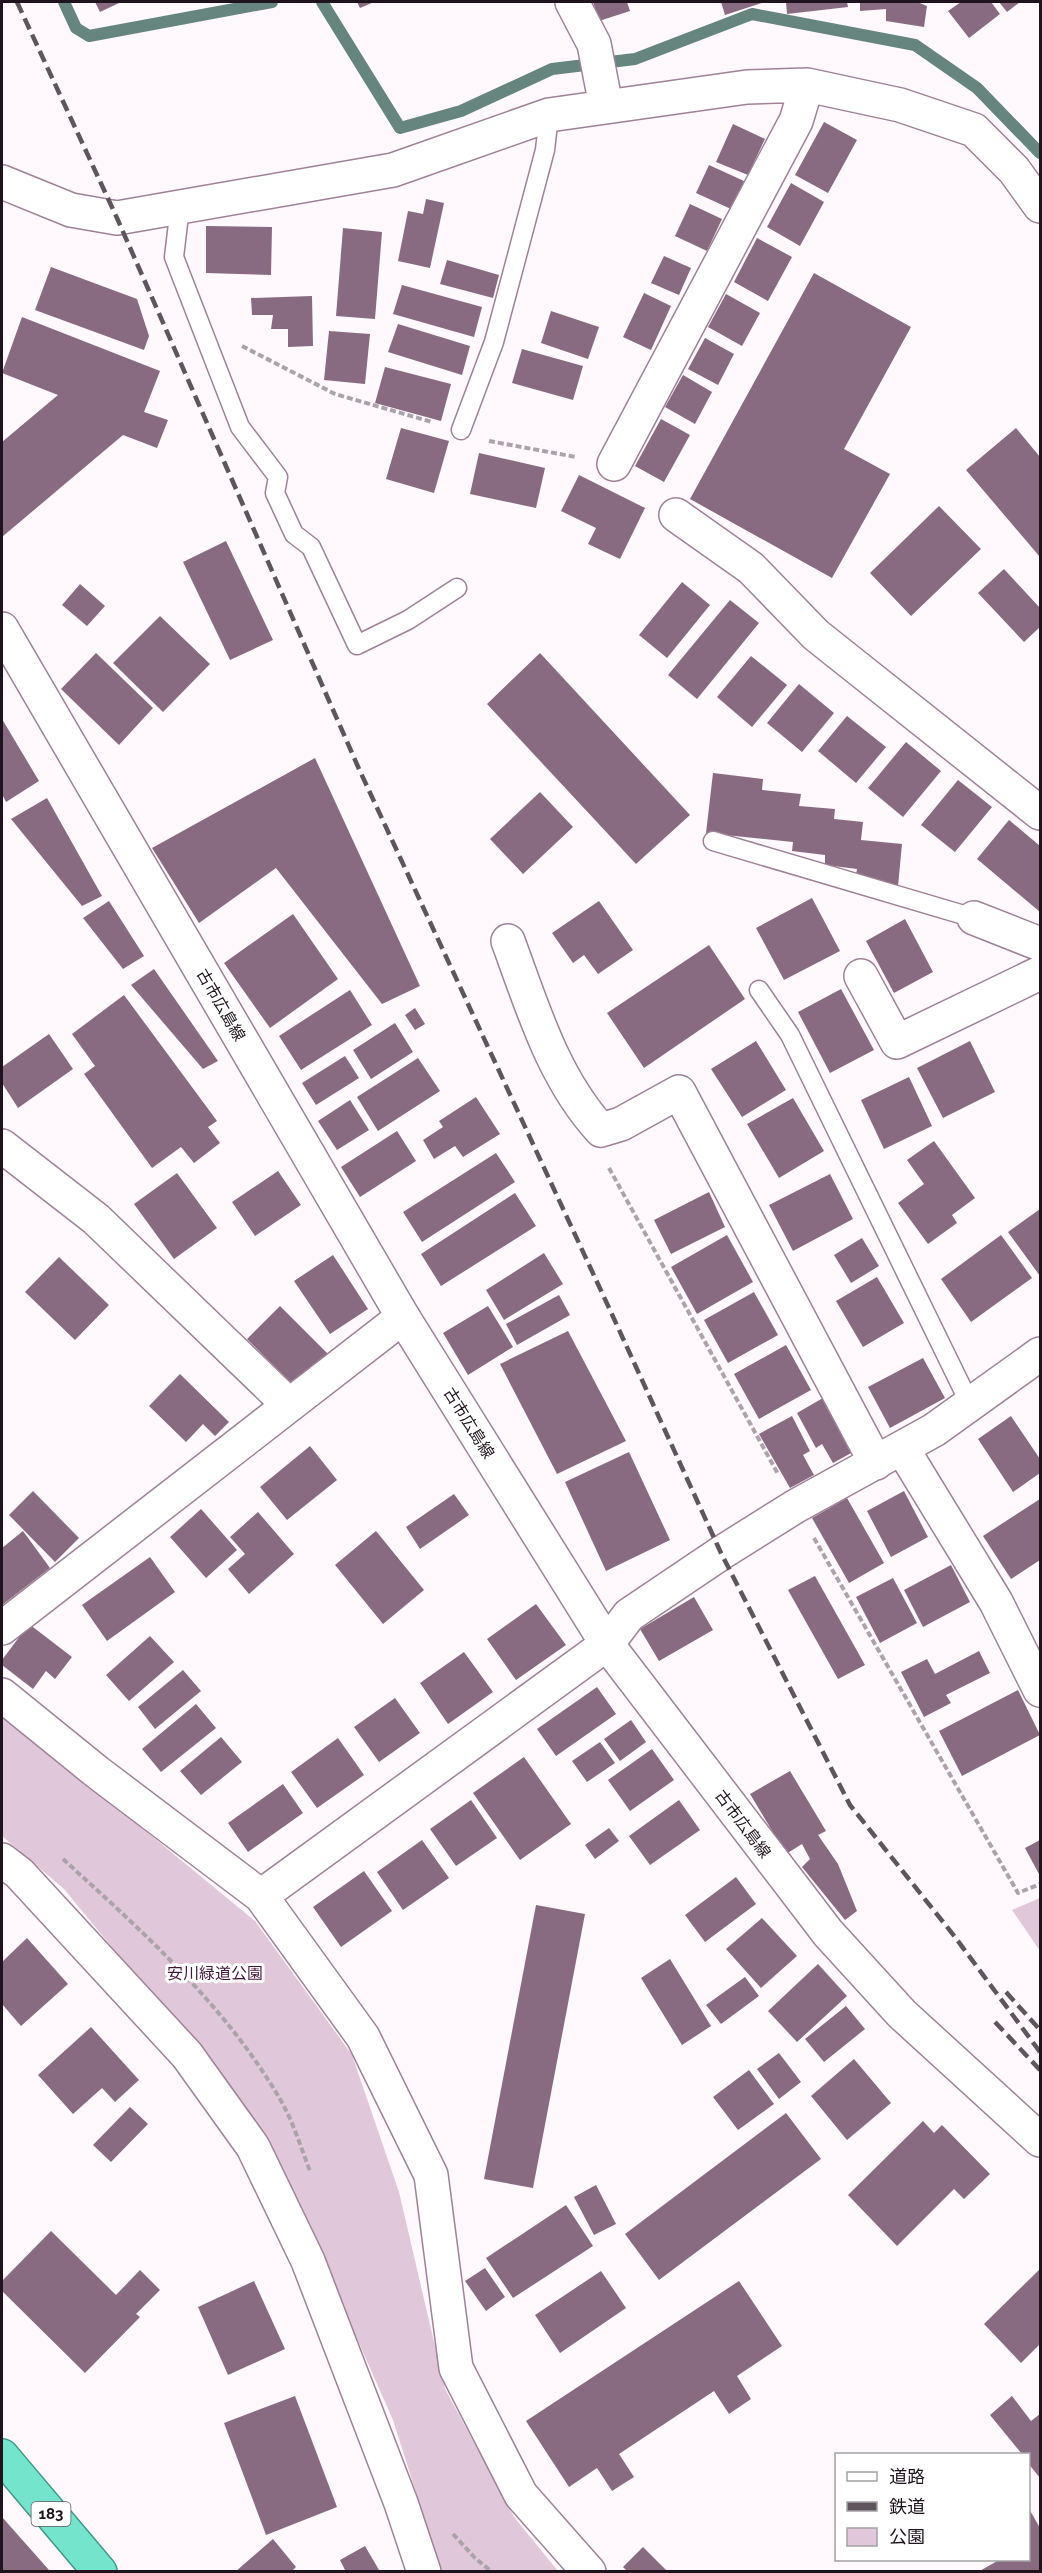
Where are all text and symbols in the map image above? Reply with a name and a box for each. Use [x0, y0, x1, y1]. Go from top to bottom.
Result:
street label: 古市広島線 [193, 966, 249, 1044]
street label: 古市広島線 [440, 1384, 498, 1462]
street label: 古市広島線 [711, 1786, 775, 1862]
park label: 安川緑道公園 [167, 1964, 263, 1983]
legend [835, 2453, 1030, 2561]
text: 道路 [889, 2466, 925, 2487]
text: 鉄道 [889, 2496, 925, 2517]
road number: 183 [32, 2502, 70, 2526]
text: 公園 [889, 2526, 925, 2547]

